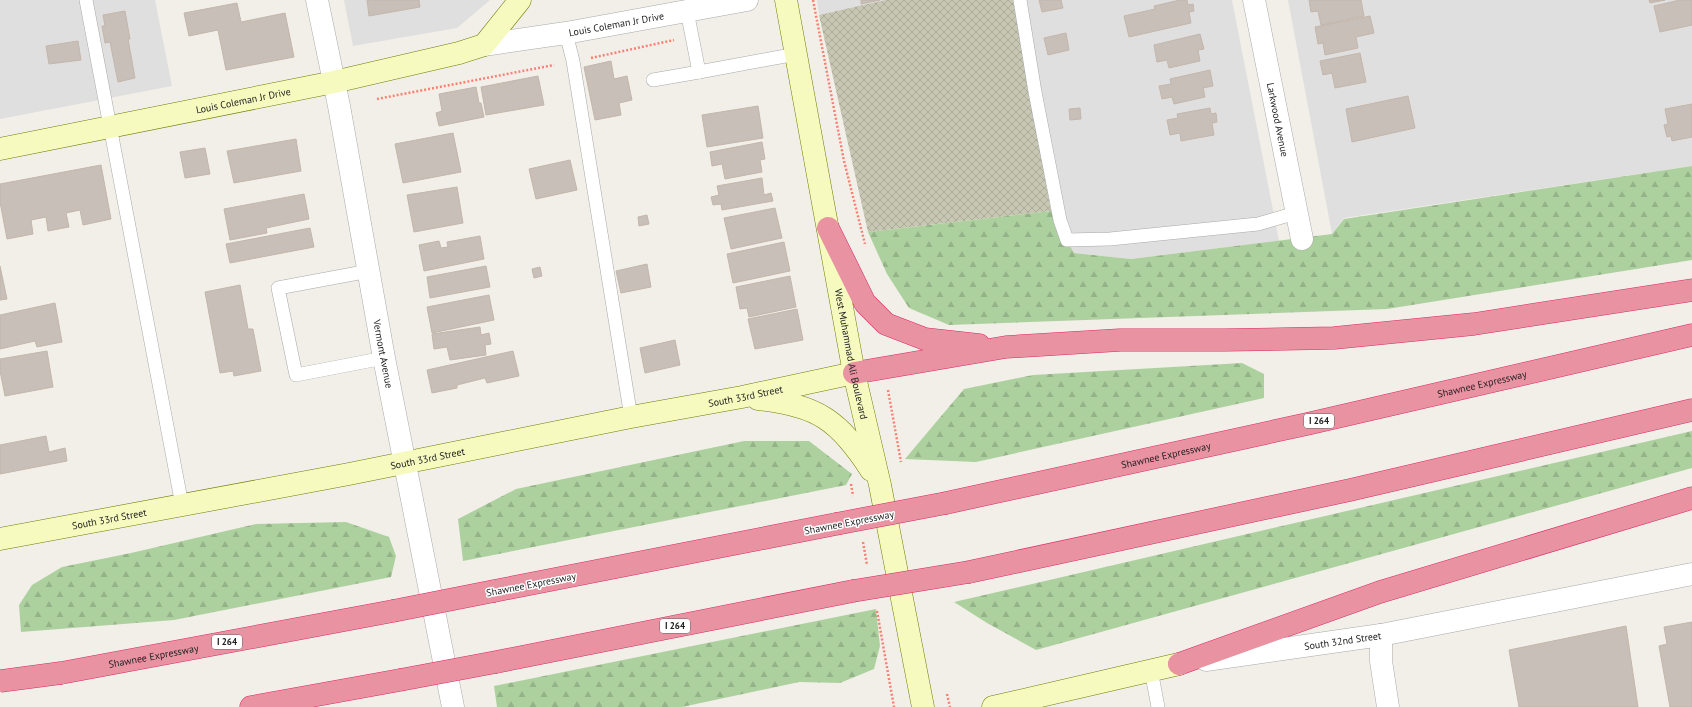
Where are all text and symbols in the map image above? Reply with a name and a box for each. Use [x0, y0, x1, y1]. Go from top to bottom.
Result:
street label: Louis Coleman Jr Drive [568, 9, 665, 39]
street label: Larkwood Avenue [1264, 82, 1291, 158]
street label: Louis Coleman Jr Drive [195, 85, 292, 117]
street label: West Muhammad Ali Boulevard [832, 288, 871, 421]
street label: Vermont Avenue [370, 318, 396, 389]
street label: Shawnee Expressway [1436, 367, 1528, 401]
street label: South 33rd Street [707, 382, 784, 410]
road number: I 264 [1304, 414, 1334, 428]
street label: Shawnee Expressway [1120, 439, 1212, 471]
street label: South 33rd Street [389, 445, 466, 472]
street label: South 33rd Street [71, 506, 148, 532]
street label: Shawnee Expressway [803, 507, 895, 538]
street label: Shawnee Expressway [485, 569, 577, 600]
road number: I 264 [660, 619, 690, 633]
street label: South 32nd Street [1303, 629, 1383, 653]
road number: I 264 [212, 635, 242, 649]
street label: Shawnee Expressway [107, 641, 200, 671]

